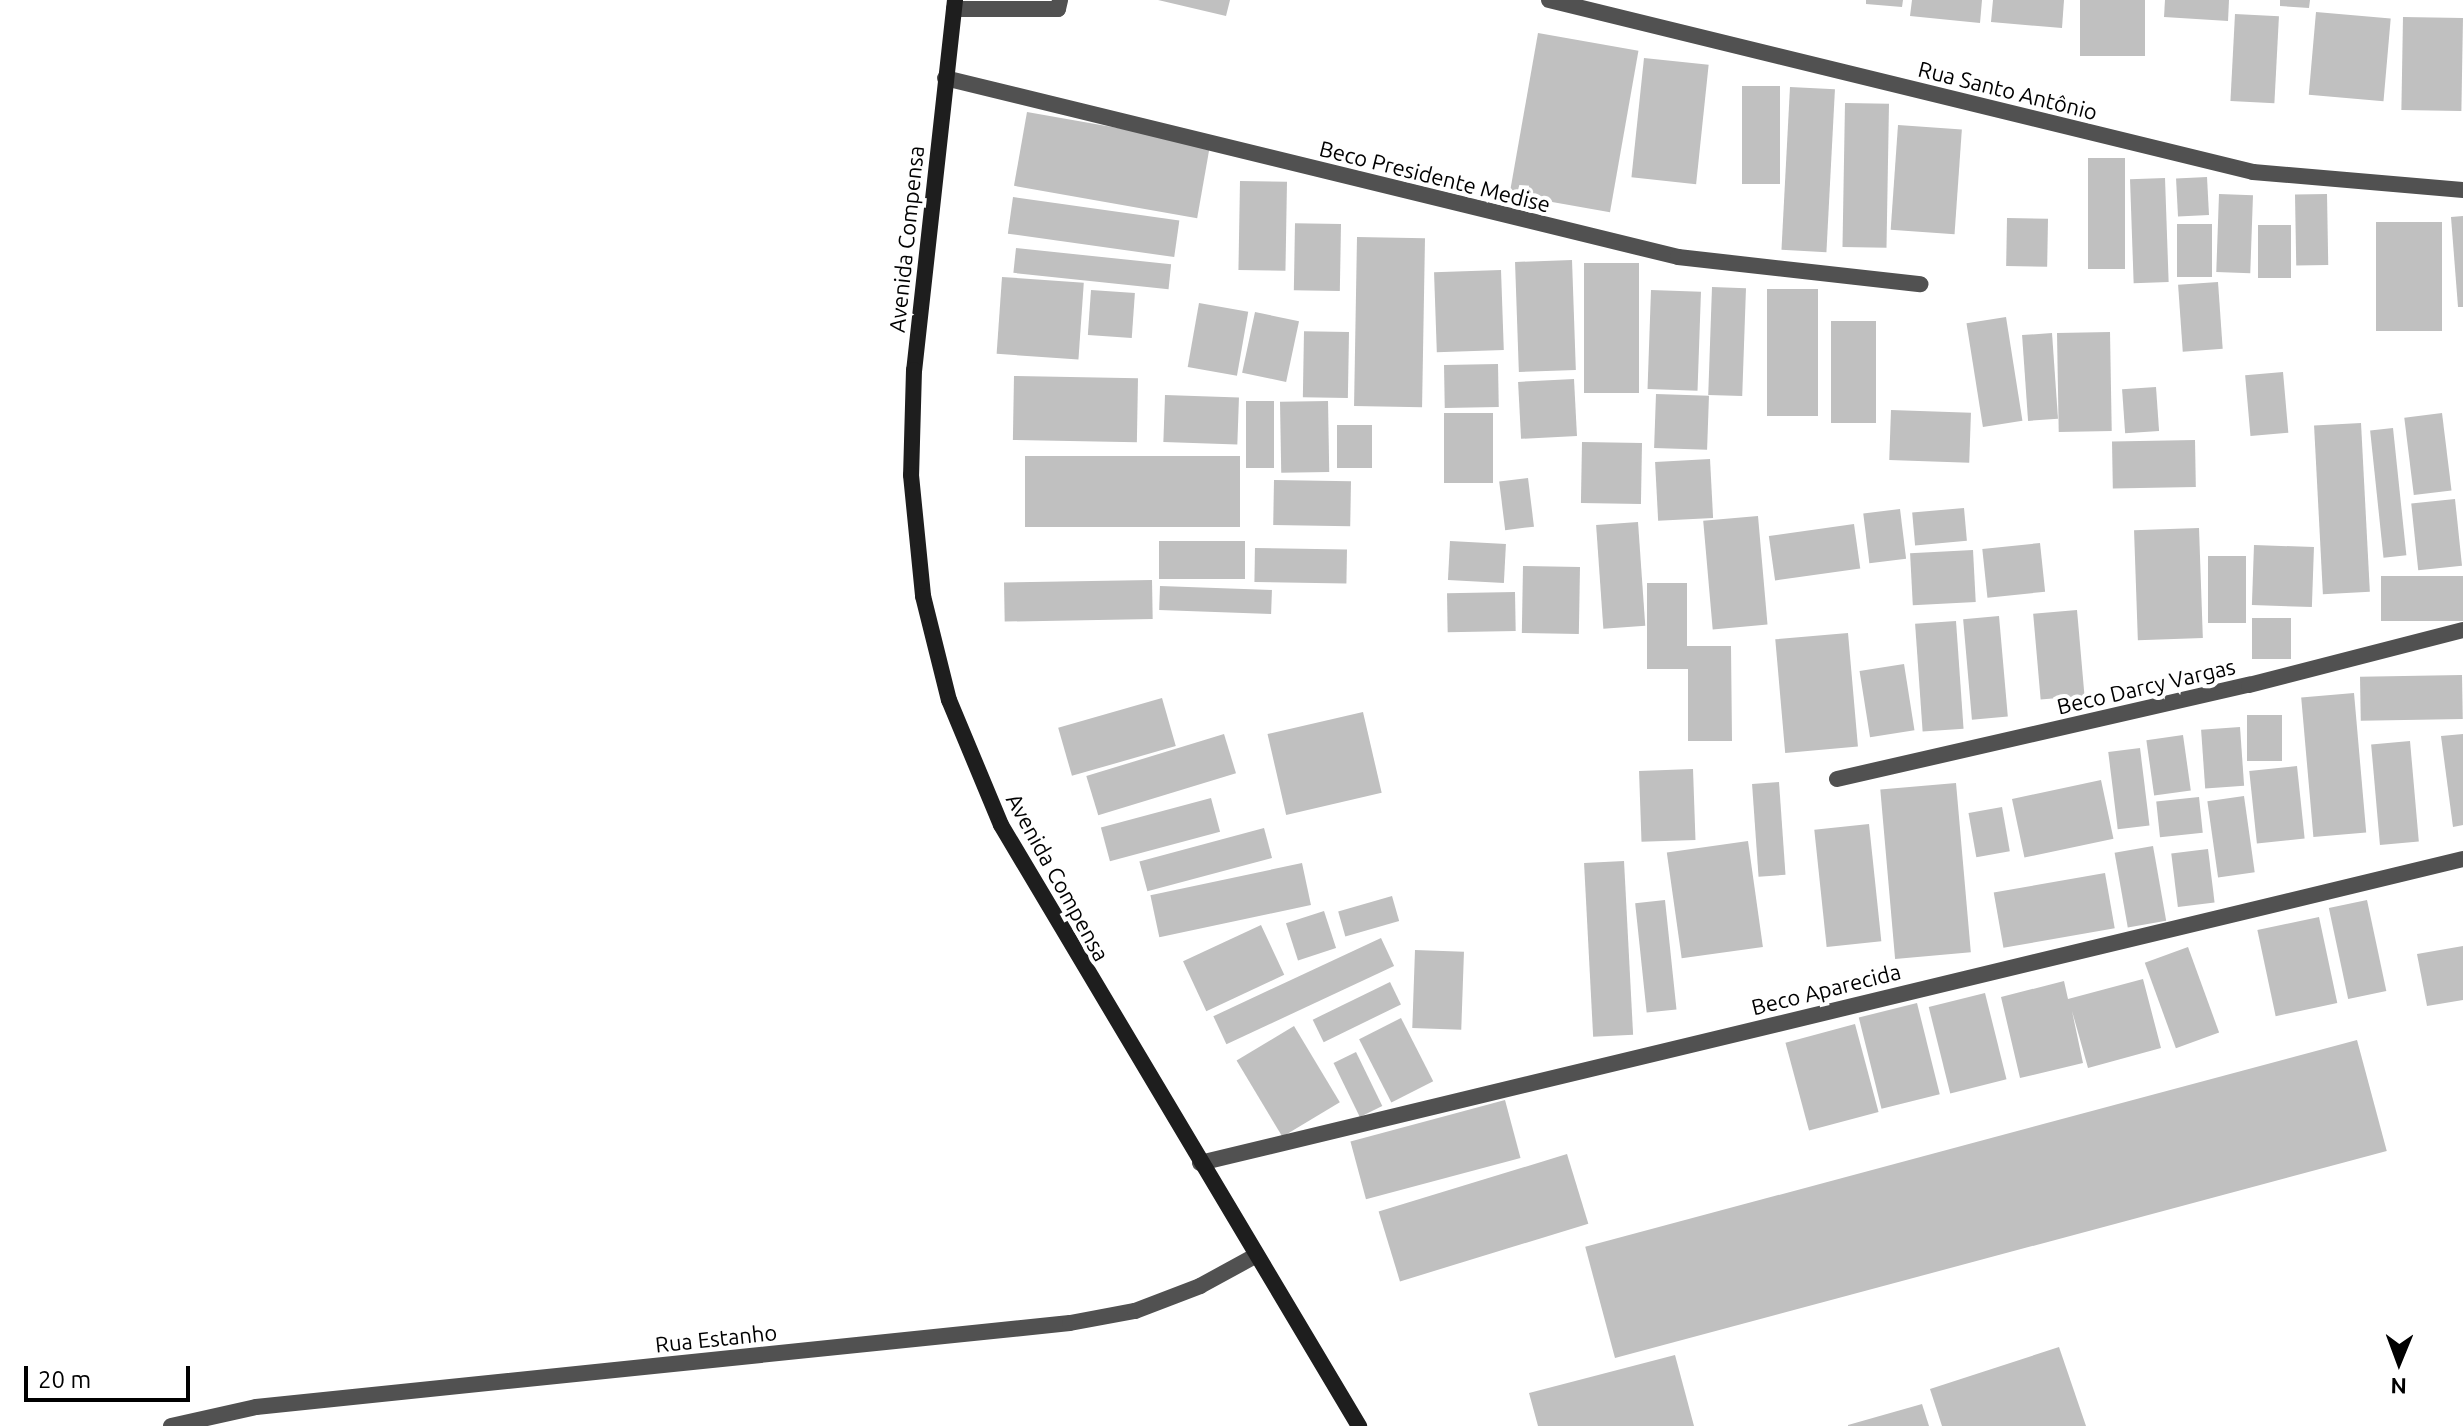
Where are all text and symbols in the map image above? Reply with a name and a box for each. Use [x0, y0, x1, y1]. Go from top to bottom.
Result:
street label: Rua Santo Antônio [1916, 55, 2100, 125]
street label: Beco Presidente Medise [1317, 134, 1553, 218]
street label: Avenida Compensa [883, 144, 929, 334]
street label: Beco Darcy Vargas [2054, 653, 2238, 719]
street label: Avenida Compensa [1001, 789, 1115, 965]
street label: Beco Aparecida [1749, 958, 1903, 1020]
street label: Rua Estanho [654, 1318, 778, 1358]
north arrow [2359, 1322, 2439, 1402]
scale bar [28, 1350, 194, 1400]
text: 20 m [38, 1366, 91, 1393]
text: N [2390, 1374, 2407, 1399]

